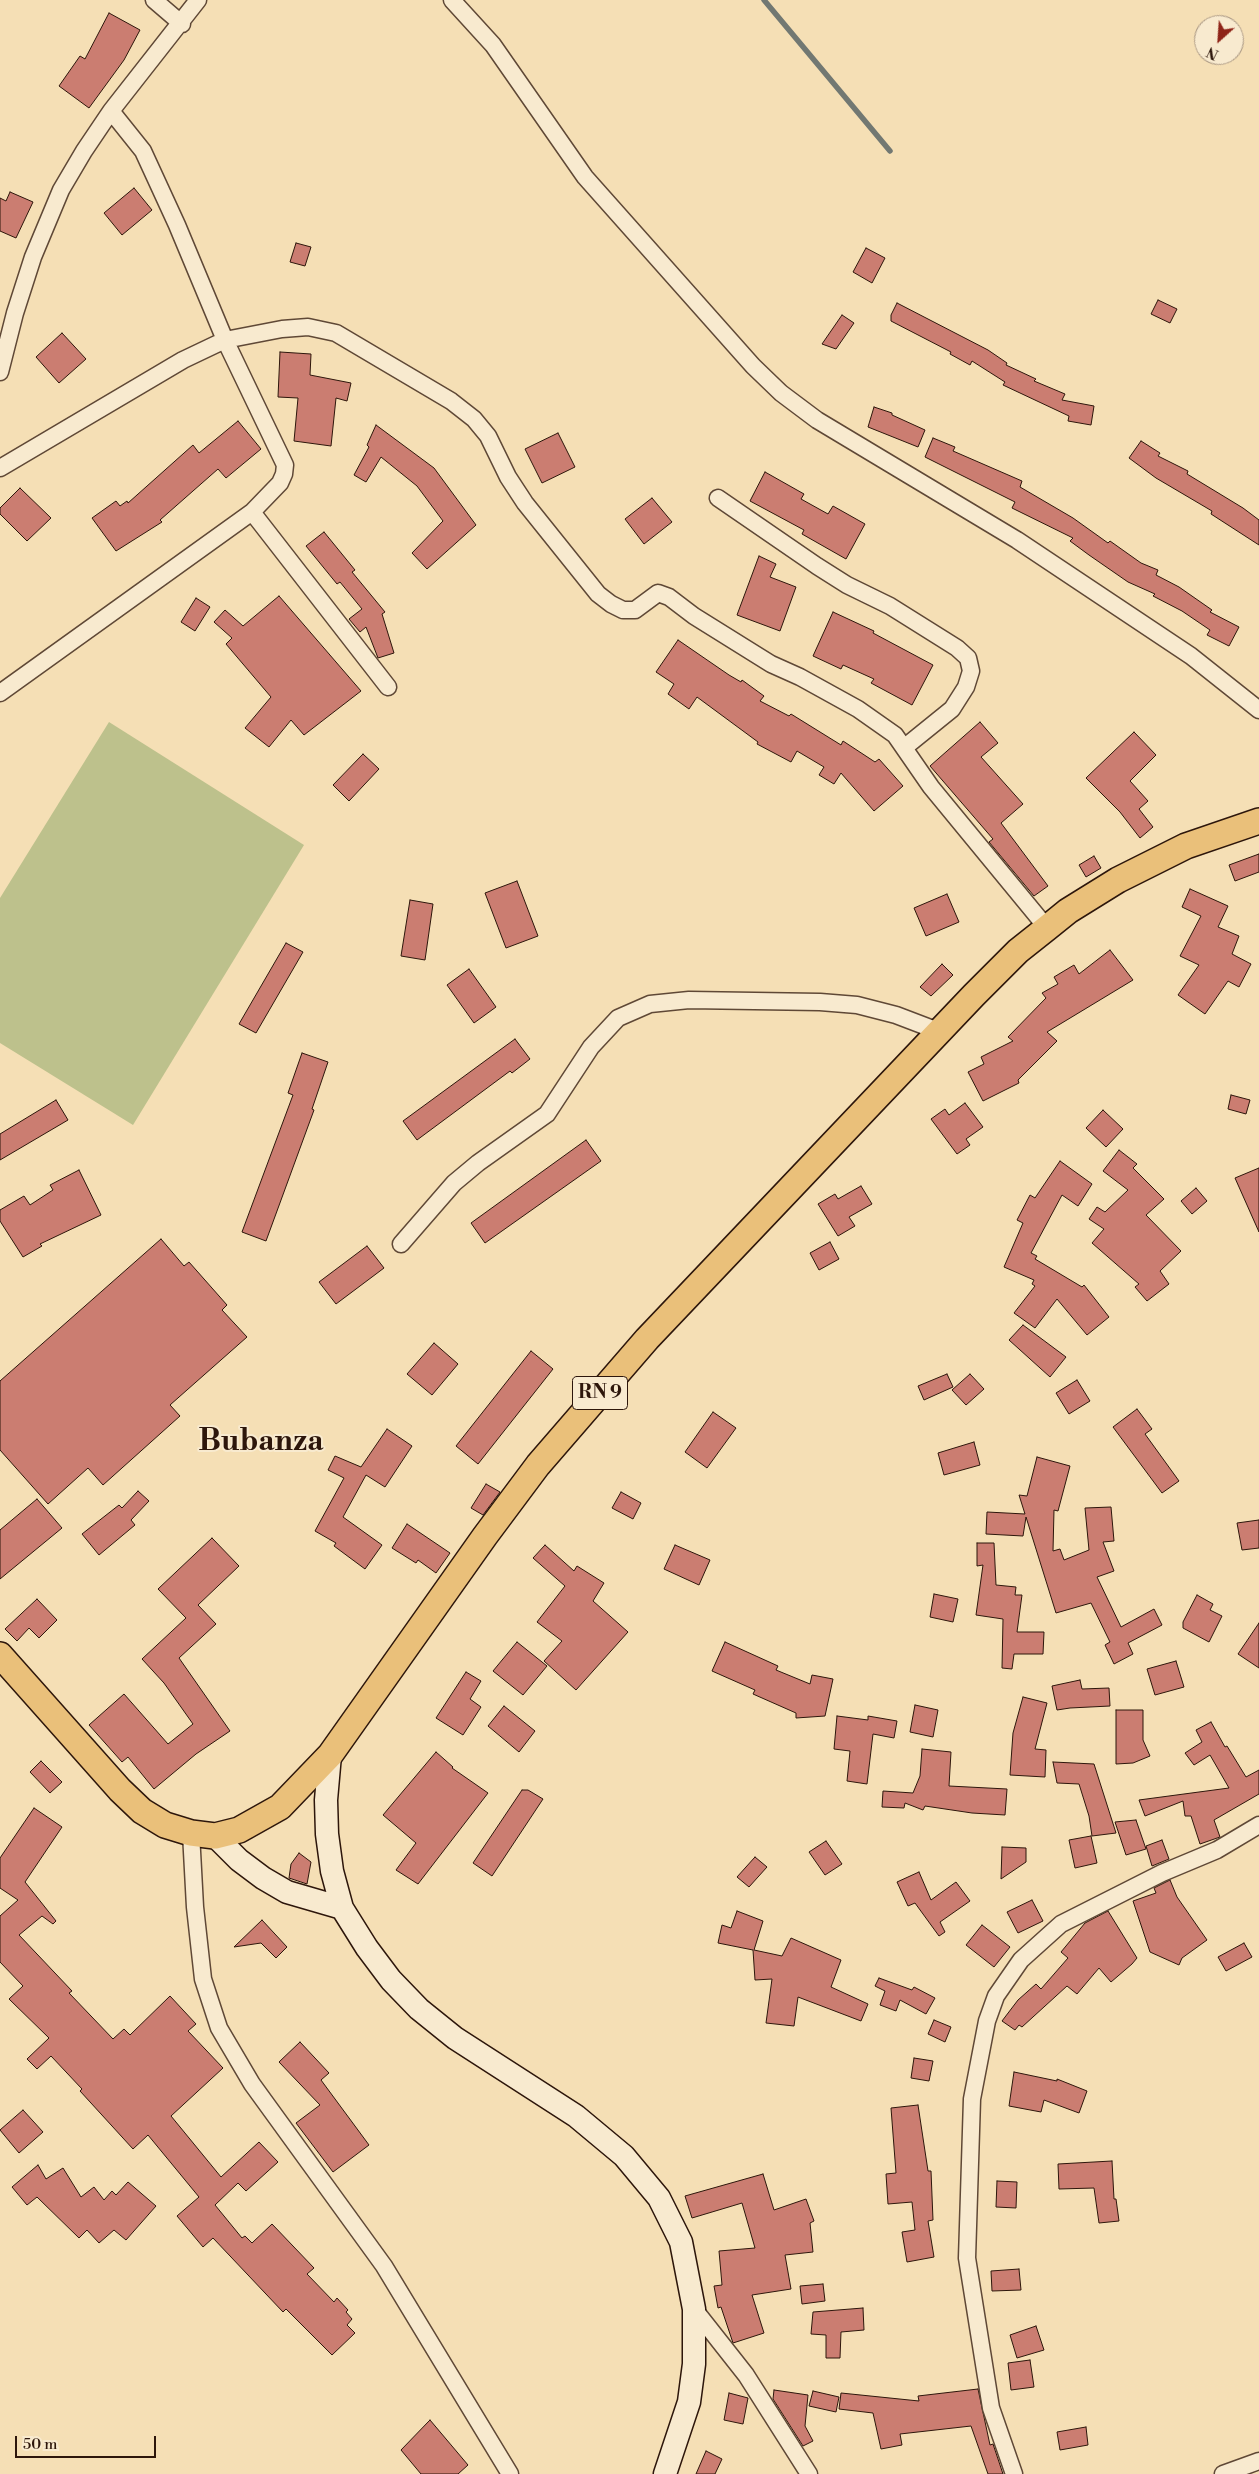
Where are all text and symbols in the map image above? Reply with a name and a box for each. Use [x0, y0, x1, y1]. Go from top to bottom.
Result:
north arrow [1194, 15, 1244, 65]
text: N [1204, 42, 1222, 63]
road number: RN 9 [572, 1376, 628, 1410]
district label: Bubanza [199, 1425, 323, 1461]
scale bar [18, 2426, 159, 2458]
text: 50 m [23, 2435, 57, 2454]

